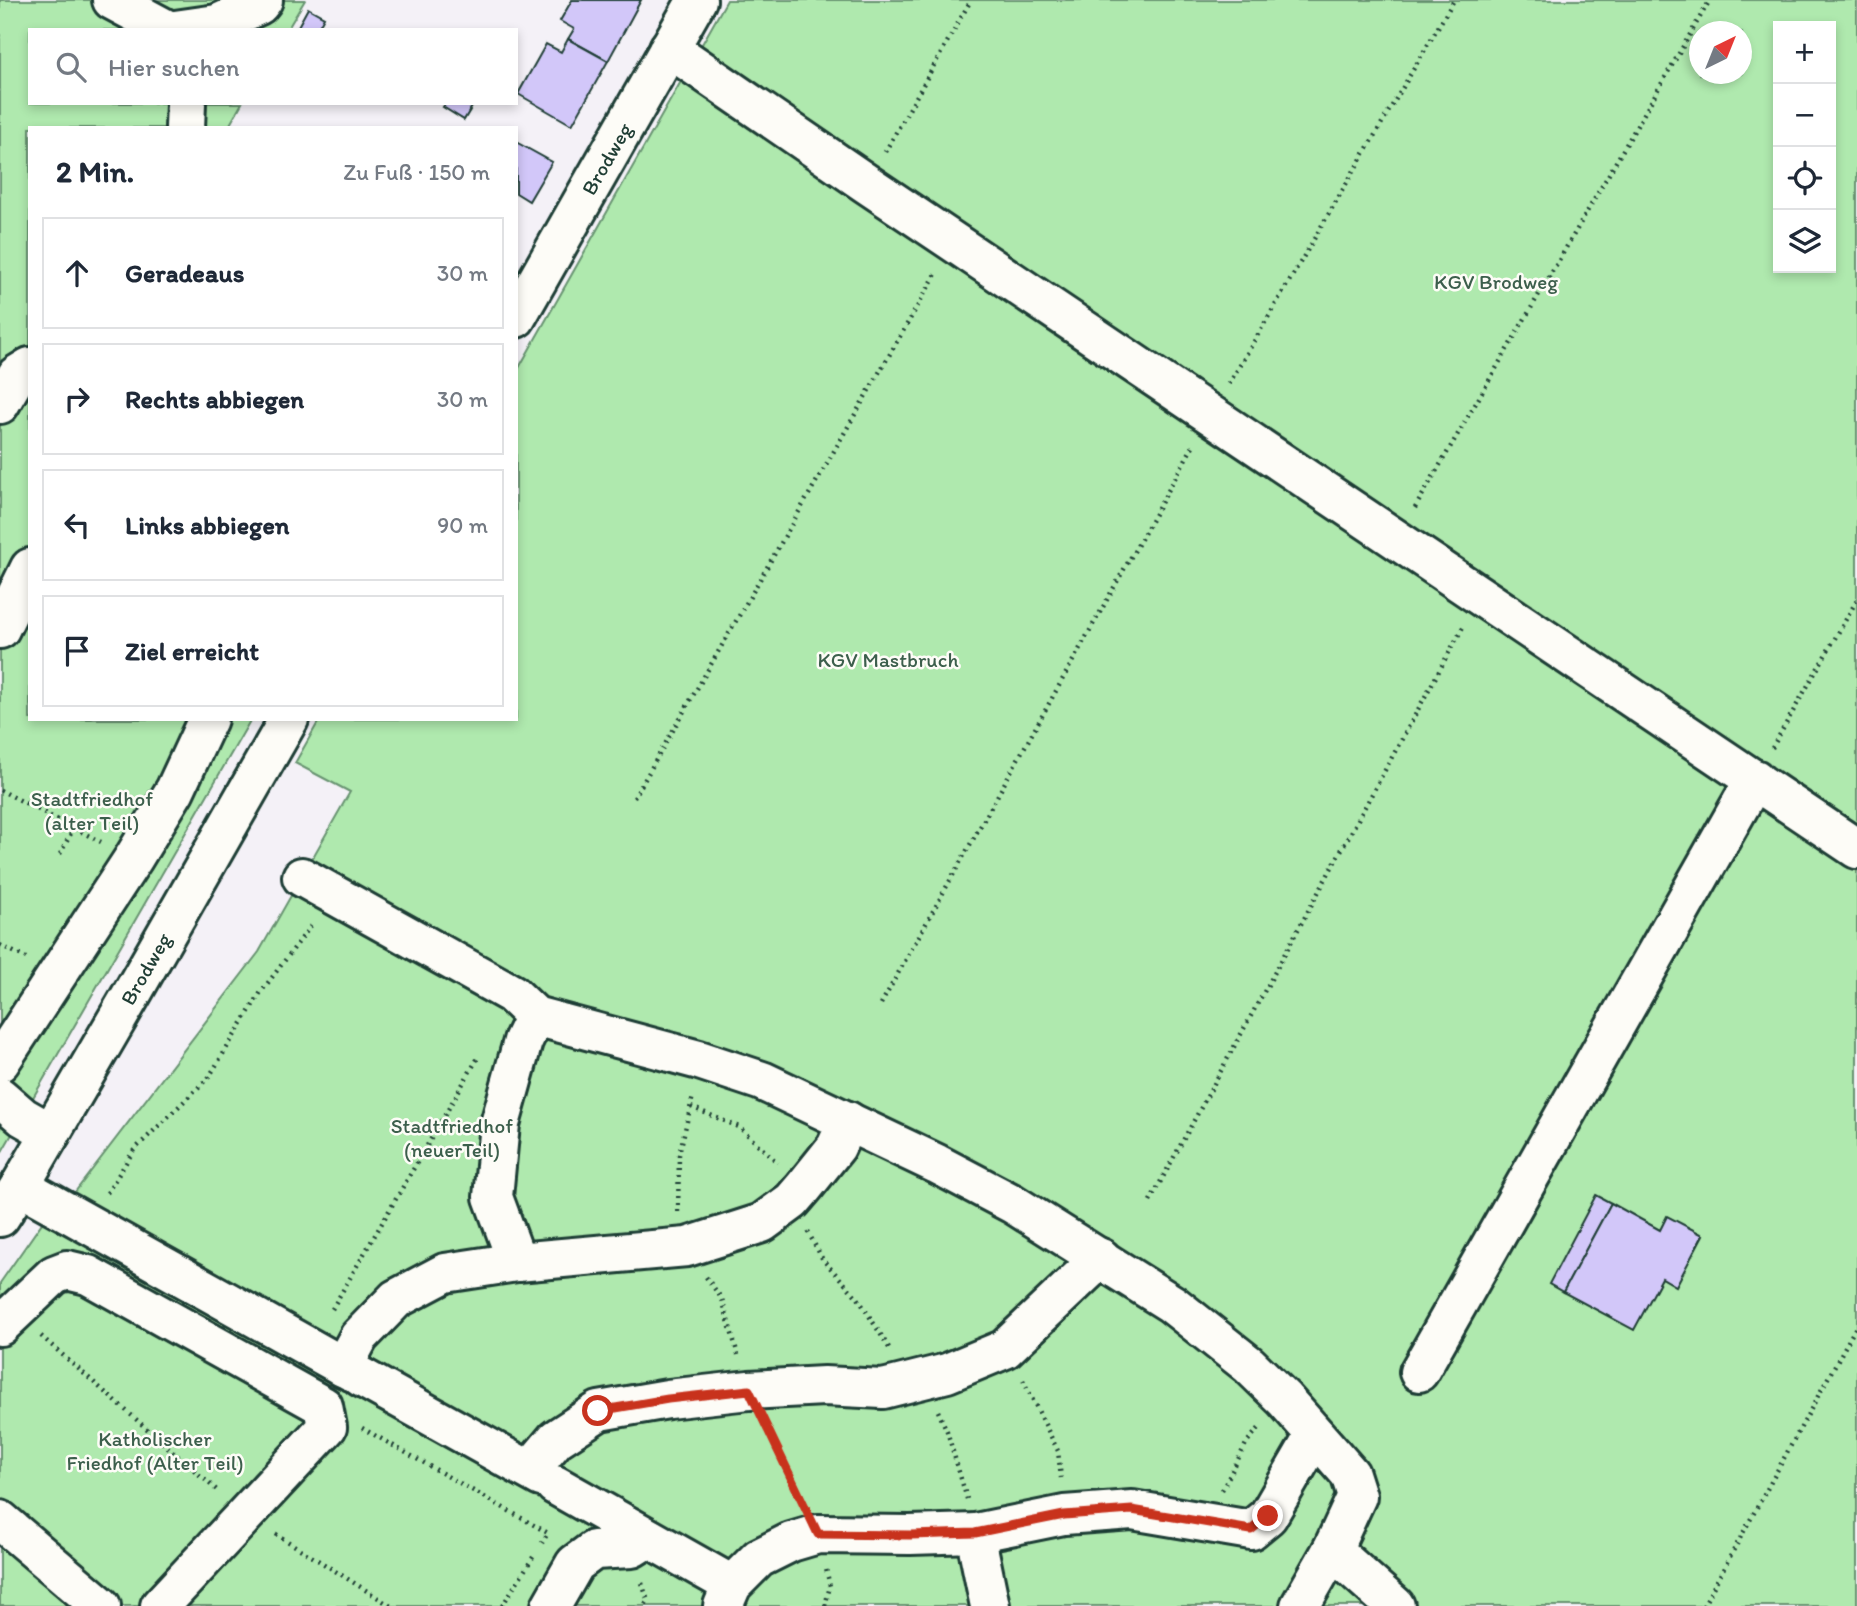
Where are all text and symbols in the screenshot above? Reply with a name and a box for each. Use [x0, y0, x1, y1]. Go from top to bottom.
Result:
north arrow [1689, 21, 1752, 84]
map controls [1773, 21, 1836, 273]
button: + [1773, 21, 1836, 84]
search box [28, 28, 518, 105]
icon: search [52, 48, 90, 86]
text: Hier suchen [108, 51, 240, 83]
button: − [1773, 84, 1836, 147]
street label: Brodweg [576, 118, 637, 199]
button: locate [1773, 147, 1836, 210]
text: 2 Min. [56, 153, 134, 190]
text: Zu Fuß · 150 m [343, 158, 490, 186]
button: layers [1773, 210, 1836, 273]
icon: ahead [58, 254, 96, 292]
text: Geradeaus [125, 257, 244, 289]
text: 30 m [437, 259, 488, 287]
park label: KGV Brodweg [1434, 269, 1558, 294]
icon: right [58, 380, 96, 418]
text: Rechts abbiegen [125, 383, 304, 415]
text: 30 m [437, 385, 488, 413]
icon: left [58, 506, 96, 544]
text: Links abbiegen [125, 509, 290, 541]
text: 90 m [437, 511, 488, 539]
icon: arrive [58, 632, 96, 670]
text: Ziel erreicht [125, 635, 259, 667]
park label: KGV Mastbruch [817, 647, 959, 672]
park label: Stadtfriedhof (alter Teil) [31, 786, 153, 835]
street label: Brodweg [115, 928, 176, 1009]
park label: Stadtfriedhof (neuerTeil) [391, 1113, 513, 1162]
route start [582, 1395, 613, 1426]
park label: Katholischer Friedhof (Alter Teil) [66, 1426, 244, 1475]
route end [1252, 1500, 1283, 1531]

